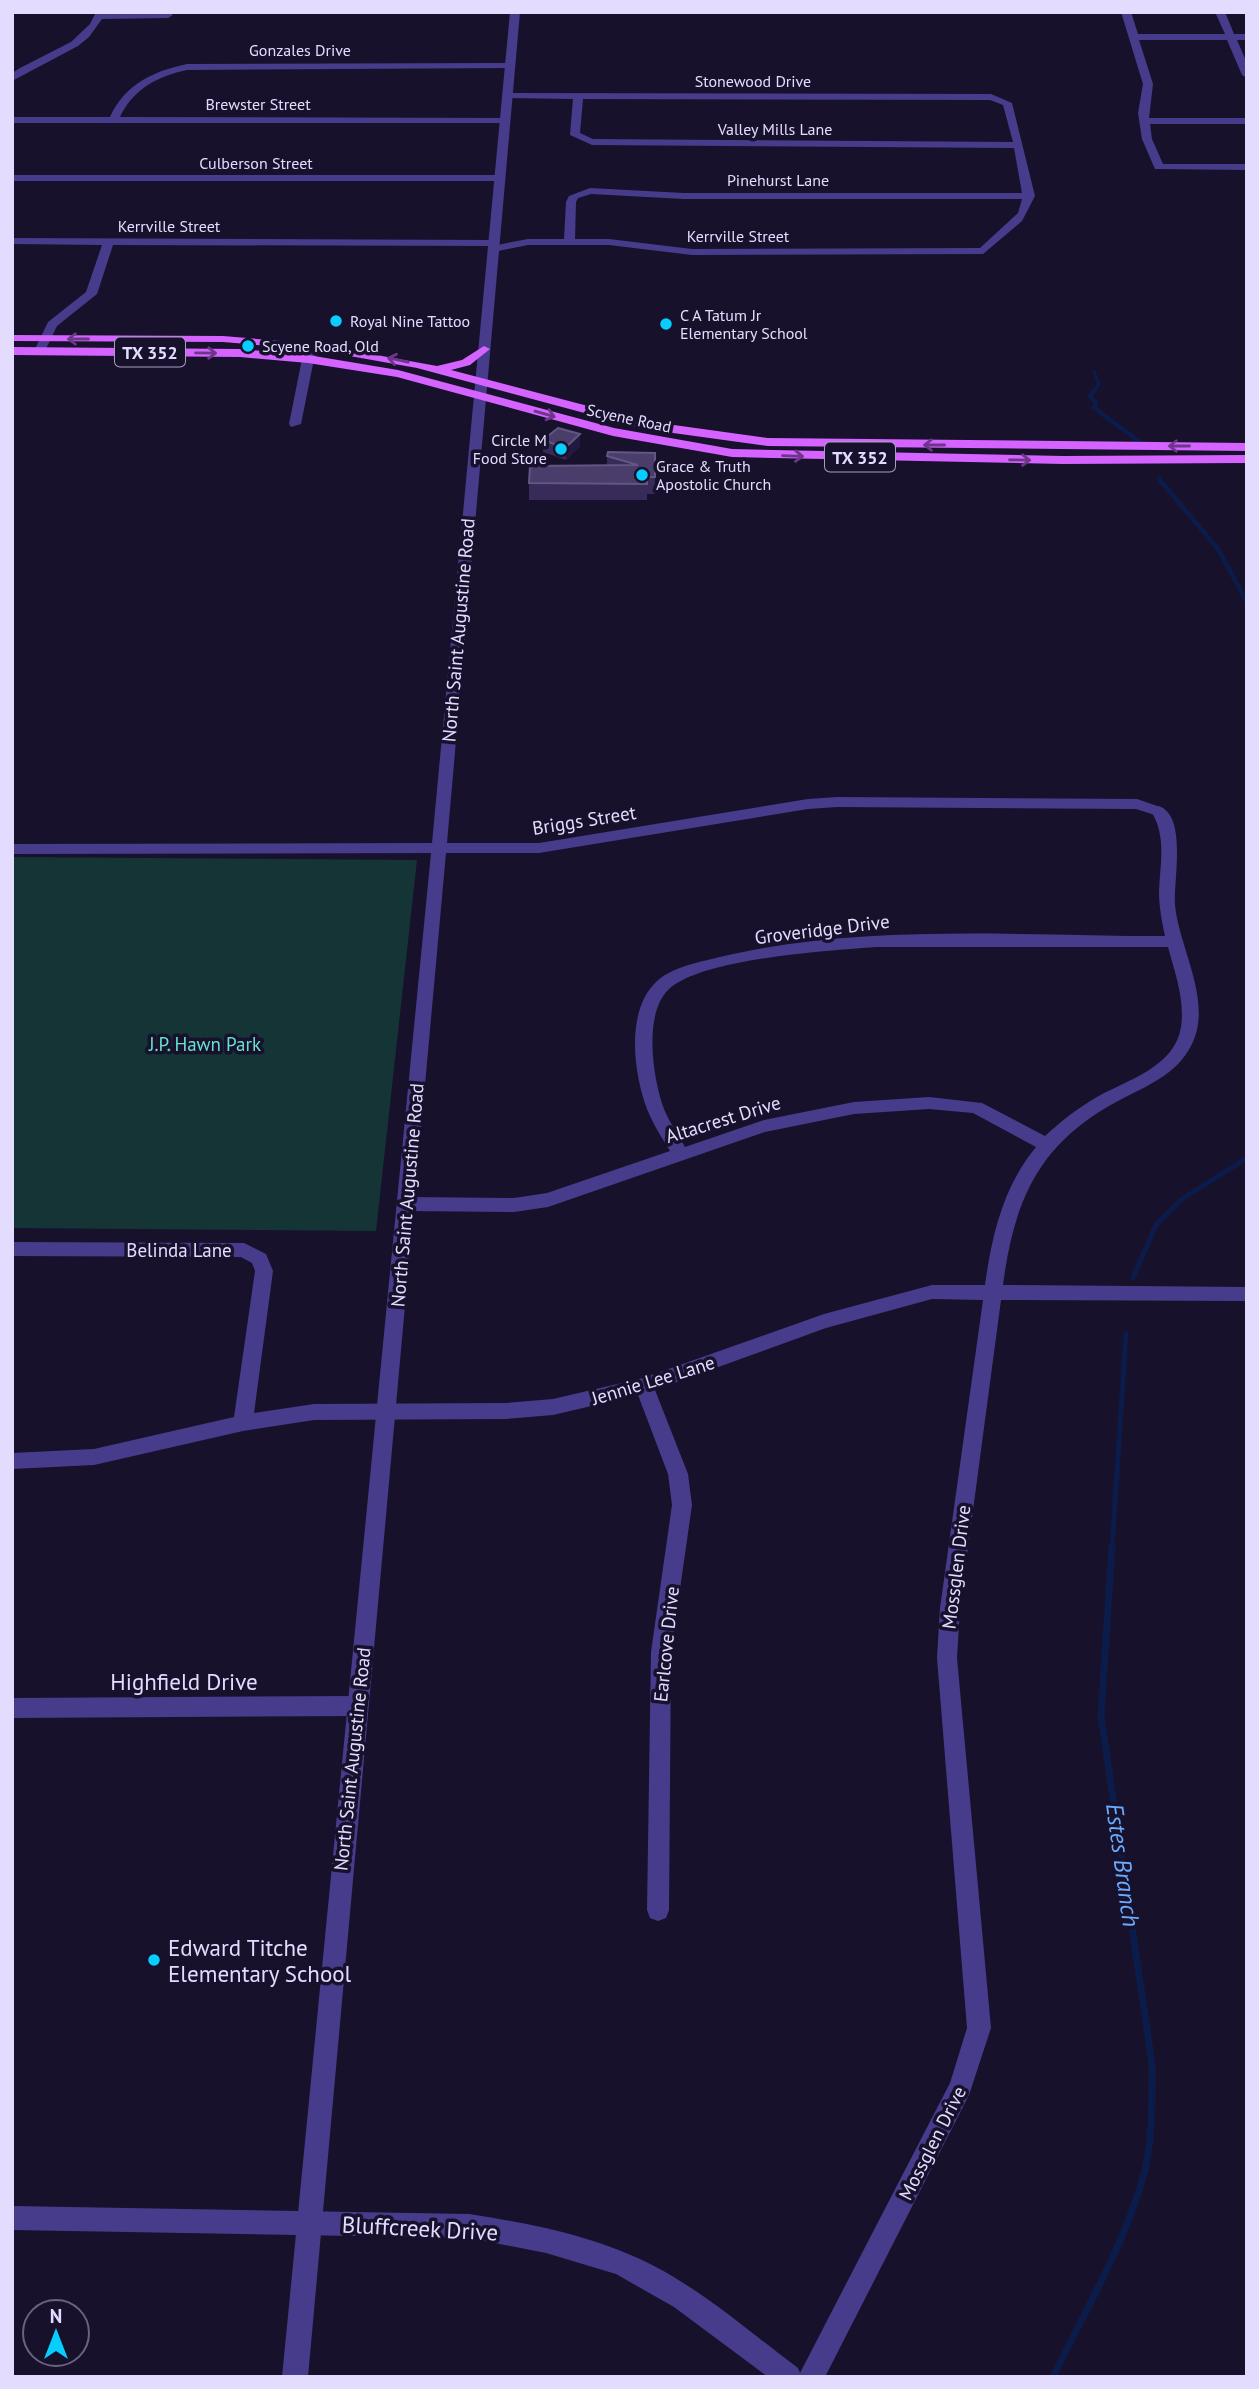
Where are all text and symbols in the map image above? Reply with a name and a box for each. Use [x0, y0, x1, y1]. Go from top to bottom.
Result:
street label: Gonzales Drive [249, 40, 351, 60]
street label: Stonewood Drive [695, 71, 811, 91]
street label: Brewster Street [205, 94, 311, 114]
street label: Valley Mills Lane [717, 119, 832, 139]
street label: Culberson Street [199, 153, 313, 173]
street label: Pinehurst Lane [727, 170, 829, 190]
street label: Kerrville Street [118, 216, 221, 236]
street label: Kerrville Street [687, 226, 790, 246]
place label: C A Tatum Jr Elementary School [680, 305, 808, 343]
place label: Royal Nine Tattoo [350, 311, 470, 331]
marker: Royal Nine Tattoo [328, 313, 344, 329]
marker: C A Tatum Jr Elementary School [658, 316, 674, 332]
one-way arrow [67, 332, 90, 346]
place label: Scyene Road, Old [262, 336, 379, 356]
road number: TX 352 [115, 338, 185, 366]
marker: Scyene Road, Old [240, 338, 256, 354]
one-way arrow [194, 346, 217, 359]
one-way arrow [387, 353, 410, 367]
street label: Scyene Road [585, 399, 673, 437]
one-way arrow [534, 409, 556, 422]
place label: Circle M Food Store [473, 430, 547, 468]
one-way arrow [922, 438, 945, 452]
one-way arrow [1167, 439, 1190, 453]
marker: Circle M Food Store [553, 441, 569, 457]
road number: TX 352 [825, 443, 895, 472]
one-way arrow [781, 450, 804, 463]
one-way arrow [1009, 453, 1032, 467]
place label: Grace & Truth Apostolic Church [656, 456, 771, 494]
marker: Grace & Truth Apostolic Church [634, 467, 650, 483]
street label: North Saint Augustine Road [436, 517, 480, 743]
street label: Briggs Street [530, 800, 638, 840]
street label: Groveridge Drive [753, 909, 891, 949]
park label: J.P. Hawn Park [148, 1032, 261, 1056]
street label: North Saint Augustine Road [385, 1082, 429, 1308]
street label: Altacrest Drive [662, 1090, 784, 1148]
street label: Belinda Lane [126, 1238, 232, 1262]
street label: Jennie Lee Lane [588, 1350, 718, 1410]
street label: Mossglen Drive [936, 1504, 976, 1630]
street label: Earlcove Drive [648, 1585, 684, 1703]
street label: North Saint Augustine Road [328, 1646, 376, 1872]
street label: Highfield Drive [110, 1667, 258, 1696]
water label: Estes Branch [1099, 1801, 1147, 1929]
place label: Edward Titche Elementary School [168, 1933, 352, 1988]
marker: Edward Titche Elementary School [146, 1952, 162, 1968]
street label: Mossglen Drive [893, 2082, 971, 2204]
street label: Bluffcreek Drive [341, 2209, 499, 2247]
north arrow [21, 2298, 91, 2368]
text: N [50, 2304, 62, 2328]

